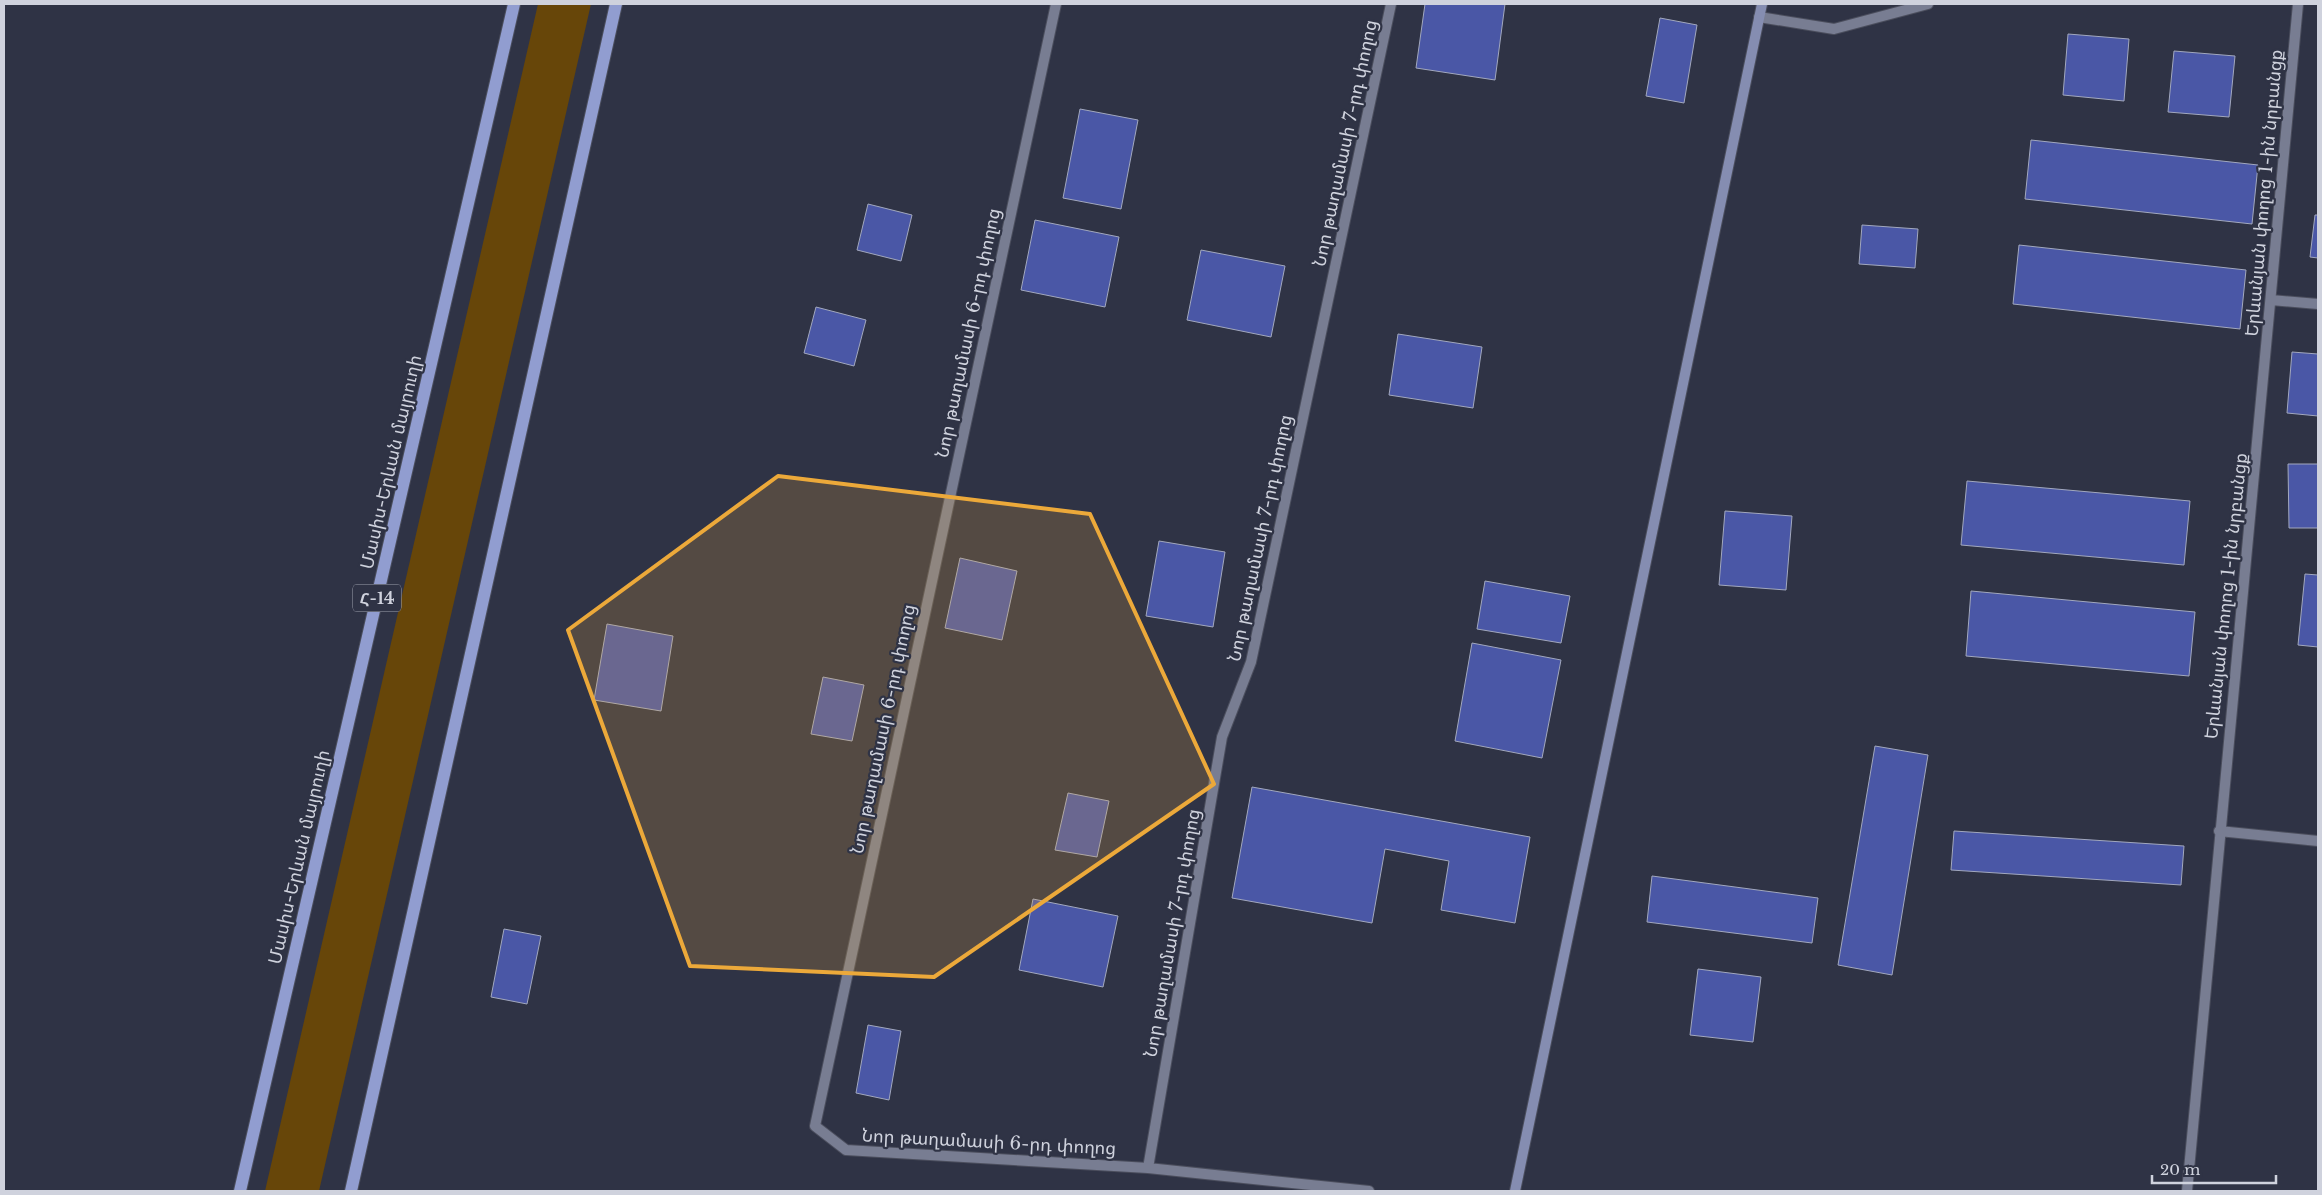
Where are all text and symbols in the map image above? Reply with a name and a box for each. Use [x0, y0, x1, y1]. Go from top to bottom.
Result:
street label: Նոր թաղամասի 7-րդ փողոց [1308, 18, 1382, 268]
street label: Երևանյան փողոց 1-ին նրբանցք [2240, 49, 2288, 337]
street label: Նոր թաղամասի 6-րդ փողոց [931, 206, 1005, 460]
street label: Մասիս-Երևան մայրուղի [356, 353, 426, 571]
street label: Նոր թաղամասի 7-րդ փողոց [1223, 413, 1297, 663]
street label: Երևանյան փողոց 1-ին նրբանցք [2200, 452, 2252, 740]
road number: Հ-14 [353, 584, 401, 612]
street label: Նոր թաղամասի 6-րդ փողոց [846, 602, 920, 856]
street label: Մասիս-Երևան մայրուղի [264, 748, 334, 966]
street label: Նոր թաղամասի 7-րդ փողոց [1139, 807, 1205, 1059]
street label: Նոր թաղամասի 6-րդ փողոց [861, 1124, 1117, 1160]
scale bar [2152, 1152, 2276, 1184]
text: 20 m [2160, 1160, 2200, 1179]

